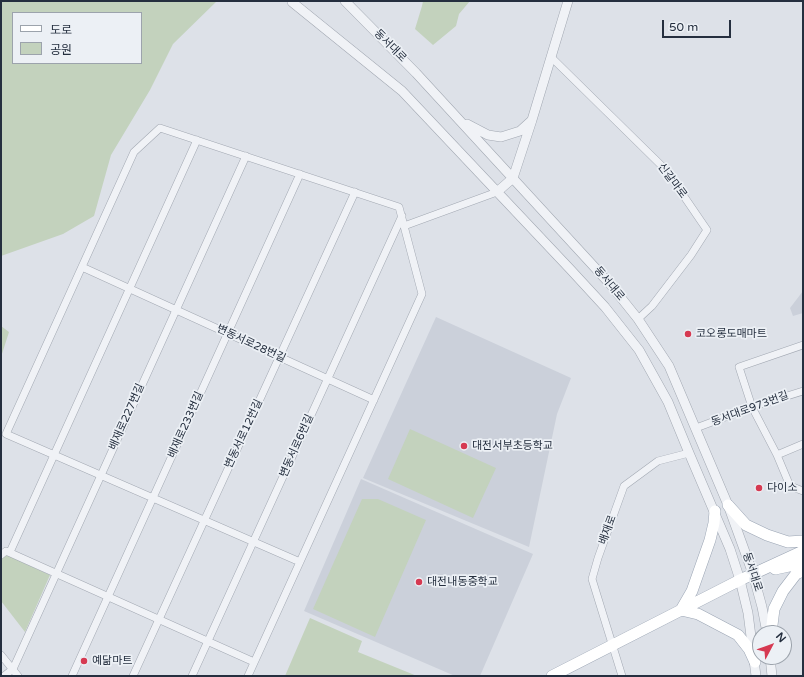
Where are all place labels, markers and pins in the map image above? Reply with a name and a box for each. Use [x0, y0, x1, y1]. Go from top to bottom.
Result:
place label: 코오롱도매마트 [696, 327, 767, 341]
marker: 코오롱도매마트 [683, 329, 693, 339]
place label: 대전서부초등학교 [472, 439, 553, 453]
marker: 대전서부초등학교 [459, 441, 469, 451]
place label: 다이소 [767, 481, 797, 495]
marker: 다이소 [754, 483, 764, 493]
place label: 대전내동중학교 [427, 575, 498, 589]
marker: 대전내동중학교 [414, 577, 424, 587]
place label: 예닮마트 [92, 654, 132, 668]
marker: 예닮마트 [79, 656, 89, 666]

